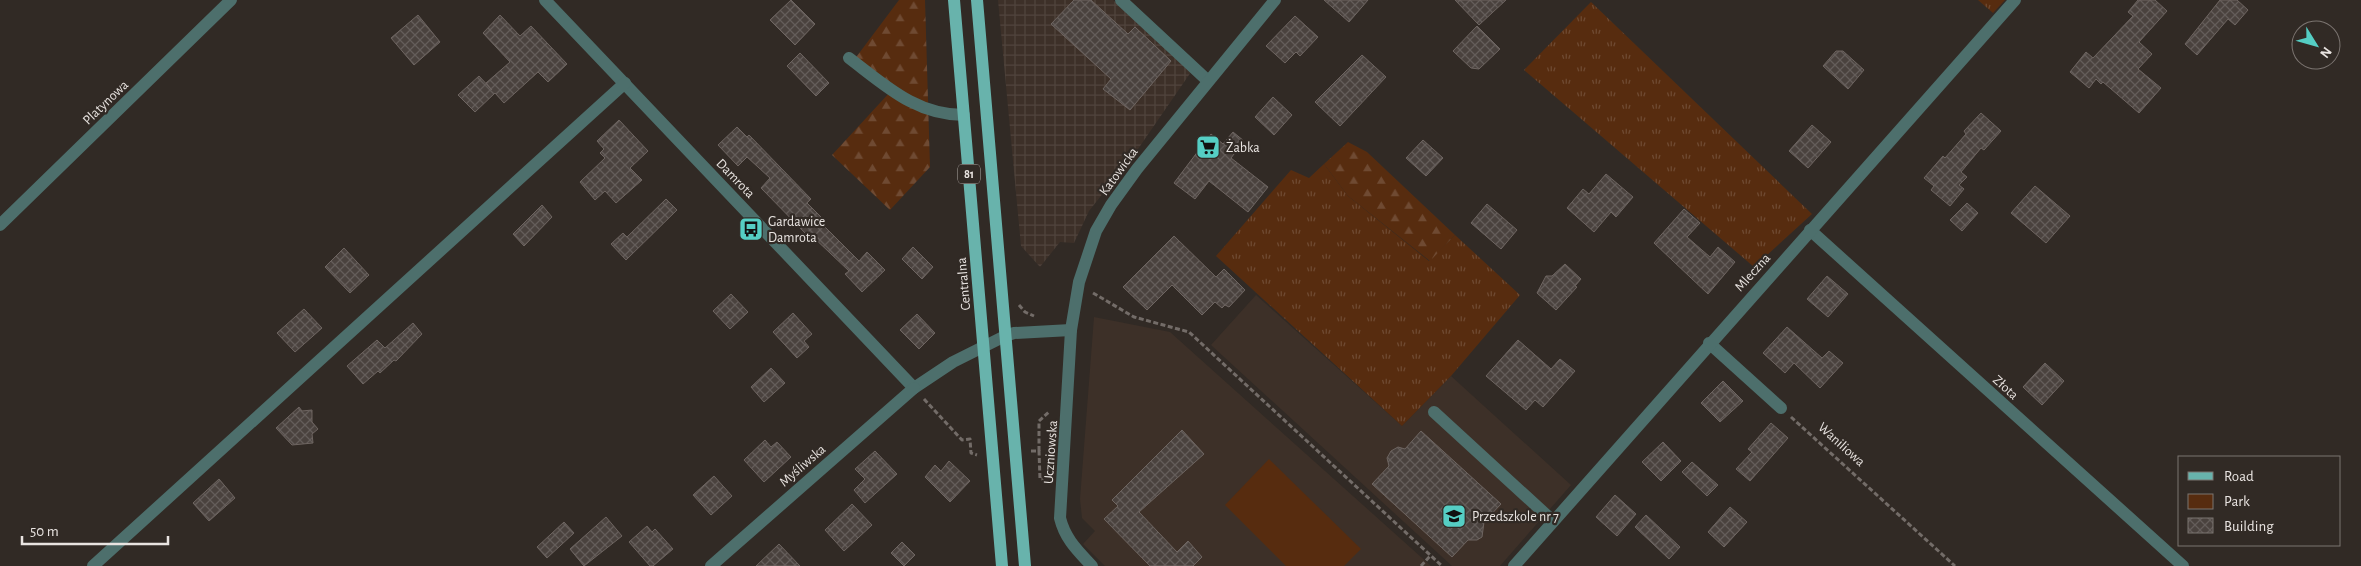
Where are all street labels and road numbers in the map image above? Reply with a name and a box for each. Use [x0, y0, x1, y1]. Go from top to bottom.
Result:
street label: Platynowa [80, 77, 132, 128]
street label: Katowicka [1097, 145, 1141, 198]
street label: Damrota [713, 156, 758, 201]
road number: 81 [958, 164, 980, 183]
street label: Mleczna [1732, 251, 1774, 294]
street label: Centralna [955, 256, 973, 311]
street label: Złota [1990, 373, 2021, 403]
street label: Uczniowska [1042, 419, 1060, 484]
street label: Waniliowa [1815, 420, 1868, 470]
street label: Myśliwska [777, 442, 829, 489]

